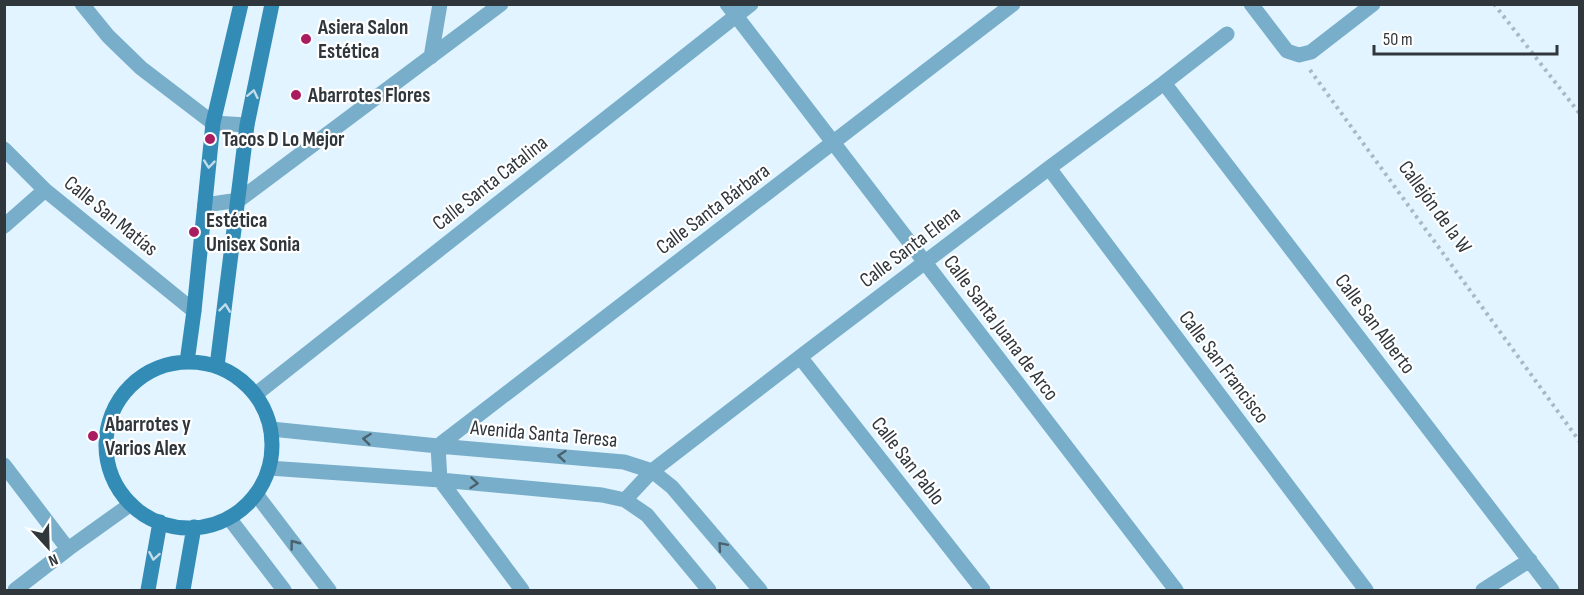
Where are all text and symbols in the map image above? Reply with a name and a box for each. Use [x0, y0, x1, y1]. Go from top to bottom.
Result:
place label: Asiera Salon Estética [317, 15, 408, 64]
scale bar [1374, 18, 1557, 56]
text: 50 m [1383, 29, 1413, 50]
marker: Asiera Salon Estética [299, 32, 313, 46]
place label: Abarrotes Flores [307, 83, 430, 108]
marker: Abarrotes Flores [289, 88, 303, 102]
one-way arrow [246, 90, 259, 100]
place label: Tacos D Lo Mejor [222, 127, 345, 152]
street label: Calle Santa Catalina [428, 130, 552, 236]
marker: Tacos D Lo Mejor [203, 132, 217, 146]
street label: Callejón de la W [1393, 156, 1477, 259]
street label: Calle Santa Bárbara [651, 158, 775, 260]
one-way arrow [203, 160, 216, 169]
street label: Calle San Matías [59, 171, 163, 261]
street label: Calle Santa Elena [855, 201, 965, 293]
place label: Estética Unisex Sonia [206, 208, 300, 257]
marker: Estética Unisex Sonia [187, 225, 201, 239]
street label: Calle Santa Juana de Arco [938, 250, 1064, 406]
street label: Calle San Alberto [1329, 269, 1421, 379]
one-way arrow [218, 304, 230, 313]
street label: Calle San Francisco [1174, 306, 1274, 428]
place label: Abarrotes y Varios Alex [104, 412, 191, 461]
street label: Calle San Pablo [866, 412, 950, 510]
street label: Avenida Santa Teresa [468, 415, 619, 453]
marker: Abarrotes y Varios Alex [86, 429, 100, 443]
one-way arrow [363, 433, 372, 446]
one-way arrow [557, 450, 566, 463]
one-way arrow [470, 476, 479, 489]
north arrow [18, 517, 78, 577]
one-way arrow [290, 540, 301, 551]
one-way arrow [718, 542, 729, 553]
text: N [46, 549, 61, 570]
one-way arrow [148, 551, 161, 561]

